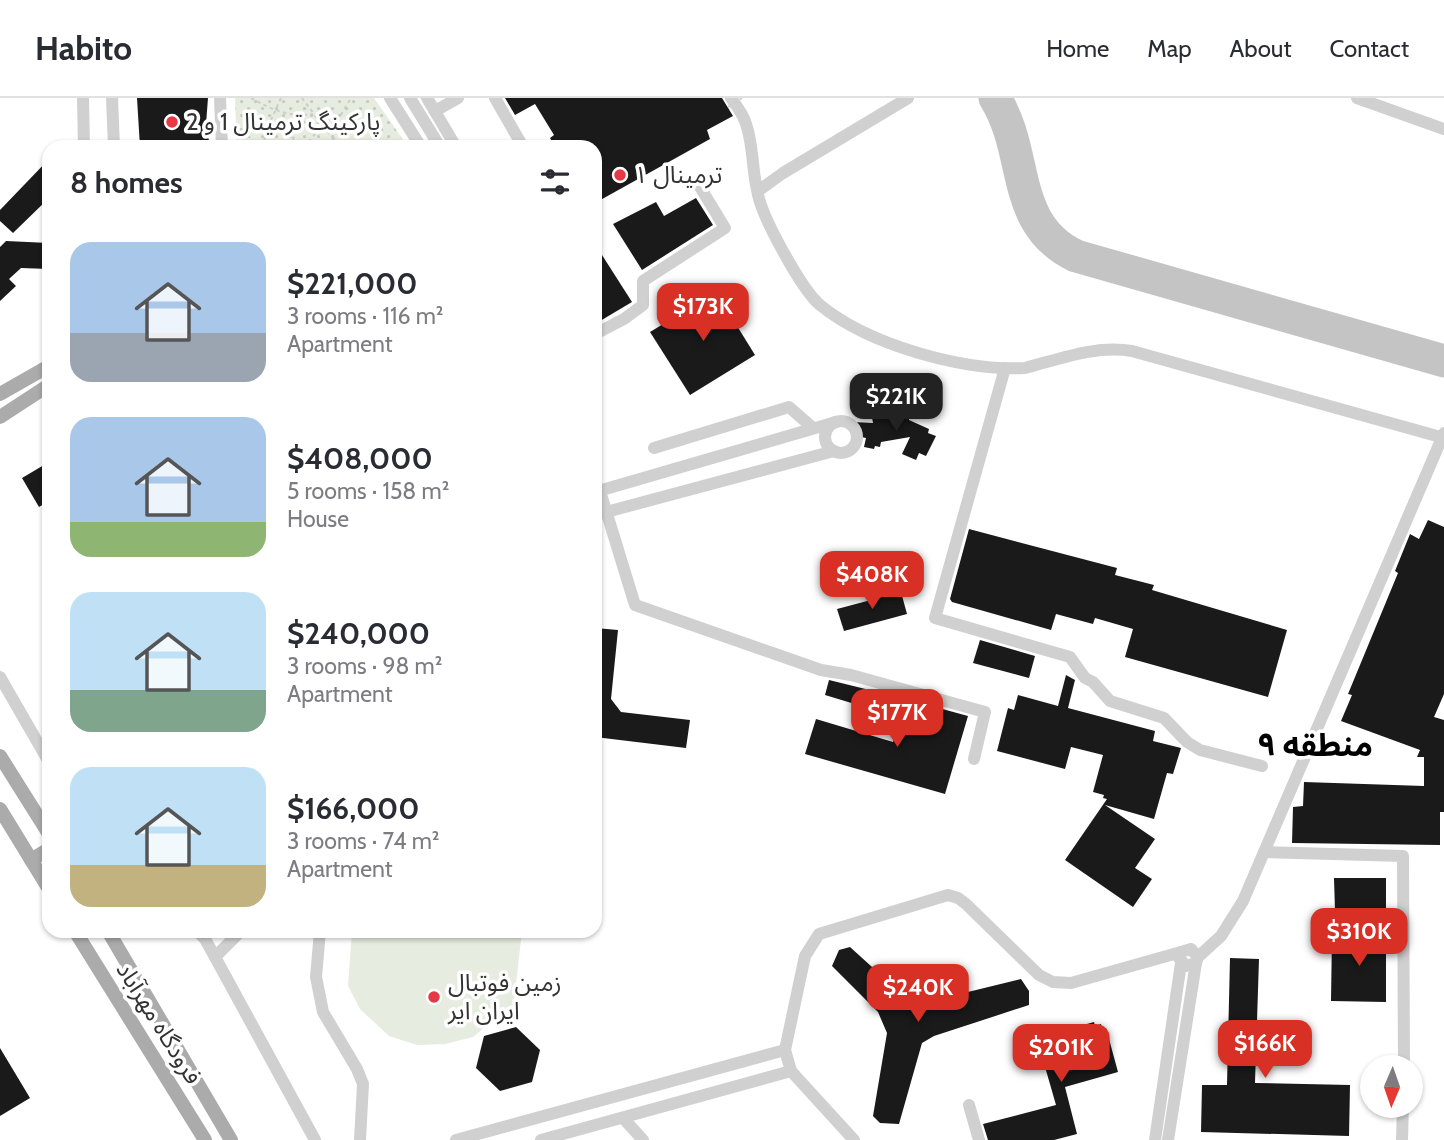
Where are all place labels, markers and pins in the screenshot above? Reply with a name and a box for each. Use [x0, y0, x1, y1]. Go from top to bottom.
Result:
place label: پارکینگ ترمینال 1 و 2 [186, 107, 380, 137]
marker: پارکینگ ترمینال 1 و 2 [164, 114, 180, 130]
place label: ترمینال ۱ [634, 160, 722, 189]
marker: ترمینال ۱ [612, 167, 628, 183]
pin: $173K [654, 284, 752, 343]
pin: $221K [847, 374, 945, 433]
pin: $408K [823, 552, 921, 611]
pin: $177K [848, 690, 946, 749]
pin: $310K [1310, 908, 1408, 968]
pin: $240K [869, 964, 967, 1024]
place label: زمین فوتبال ایران ایر [447, 968, 561, 1025]
marker: زمین فوتبال ایران ایر [426, 989, 442, 1005]
pin: $166K [1216, 1020, 1314, 1080]
pin: $201K [1012, 1024, 1110, 1084]

